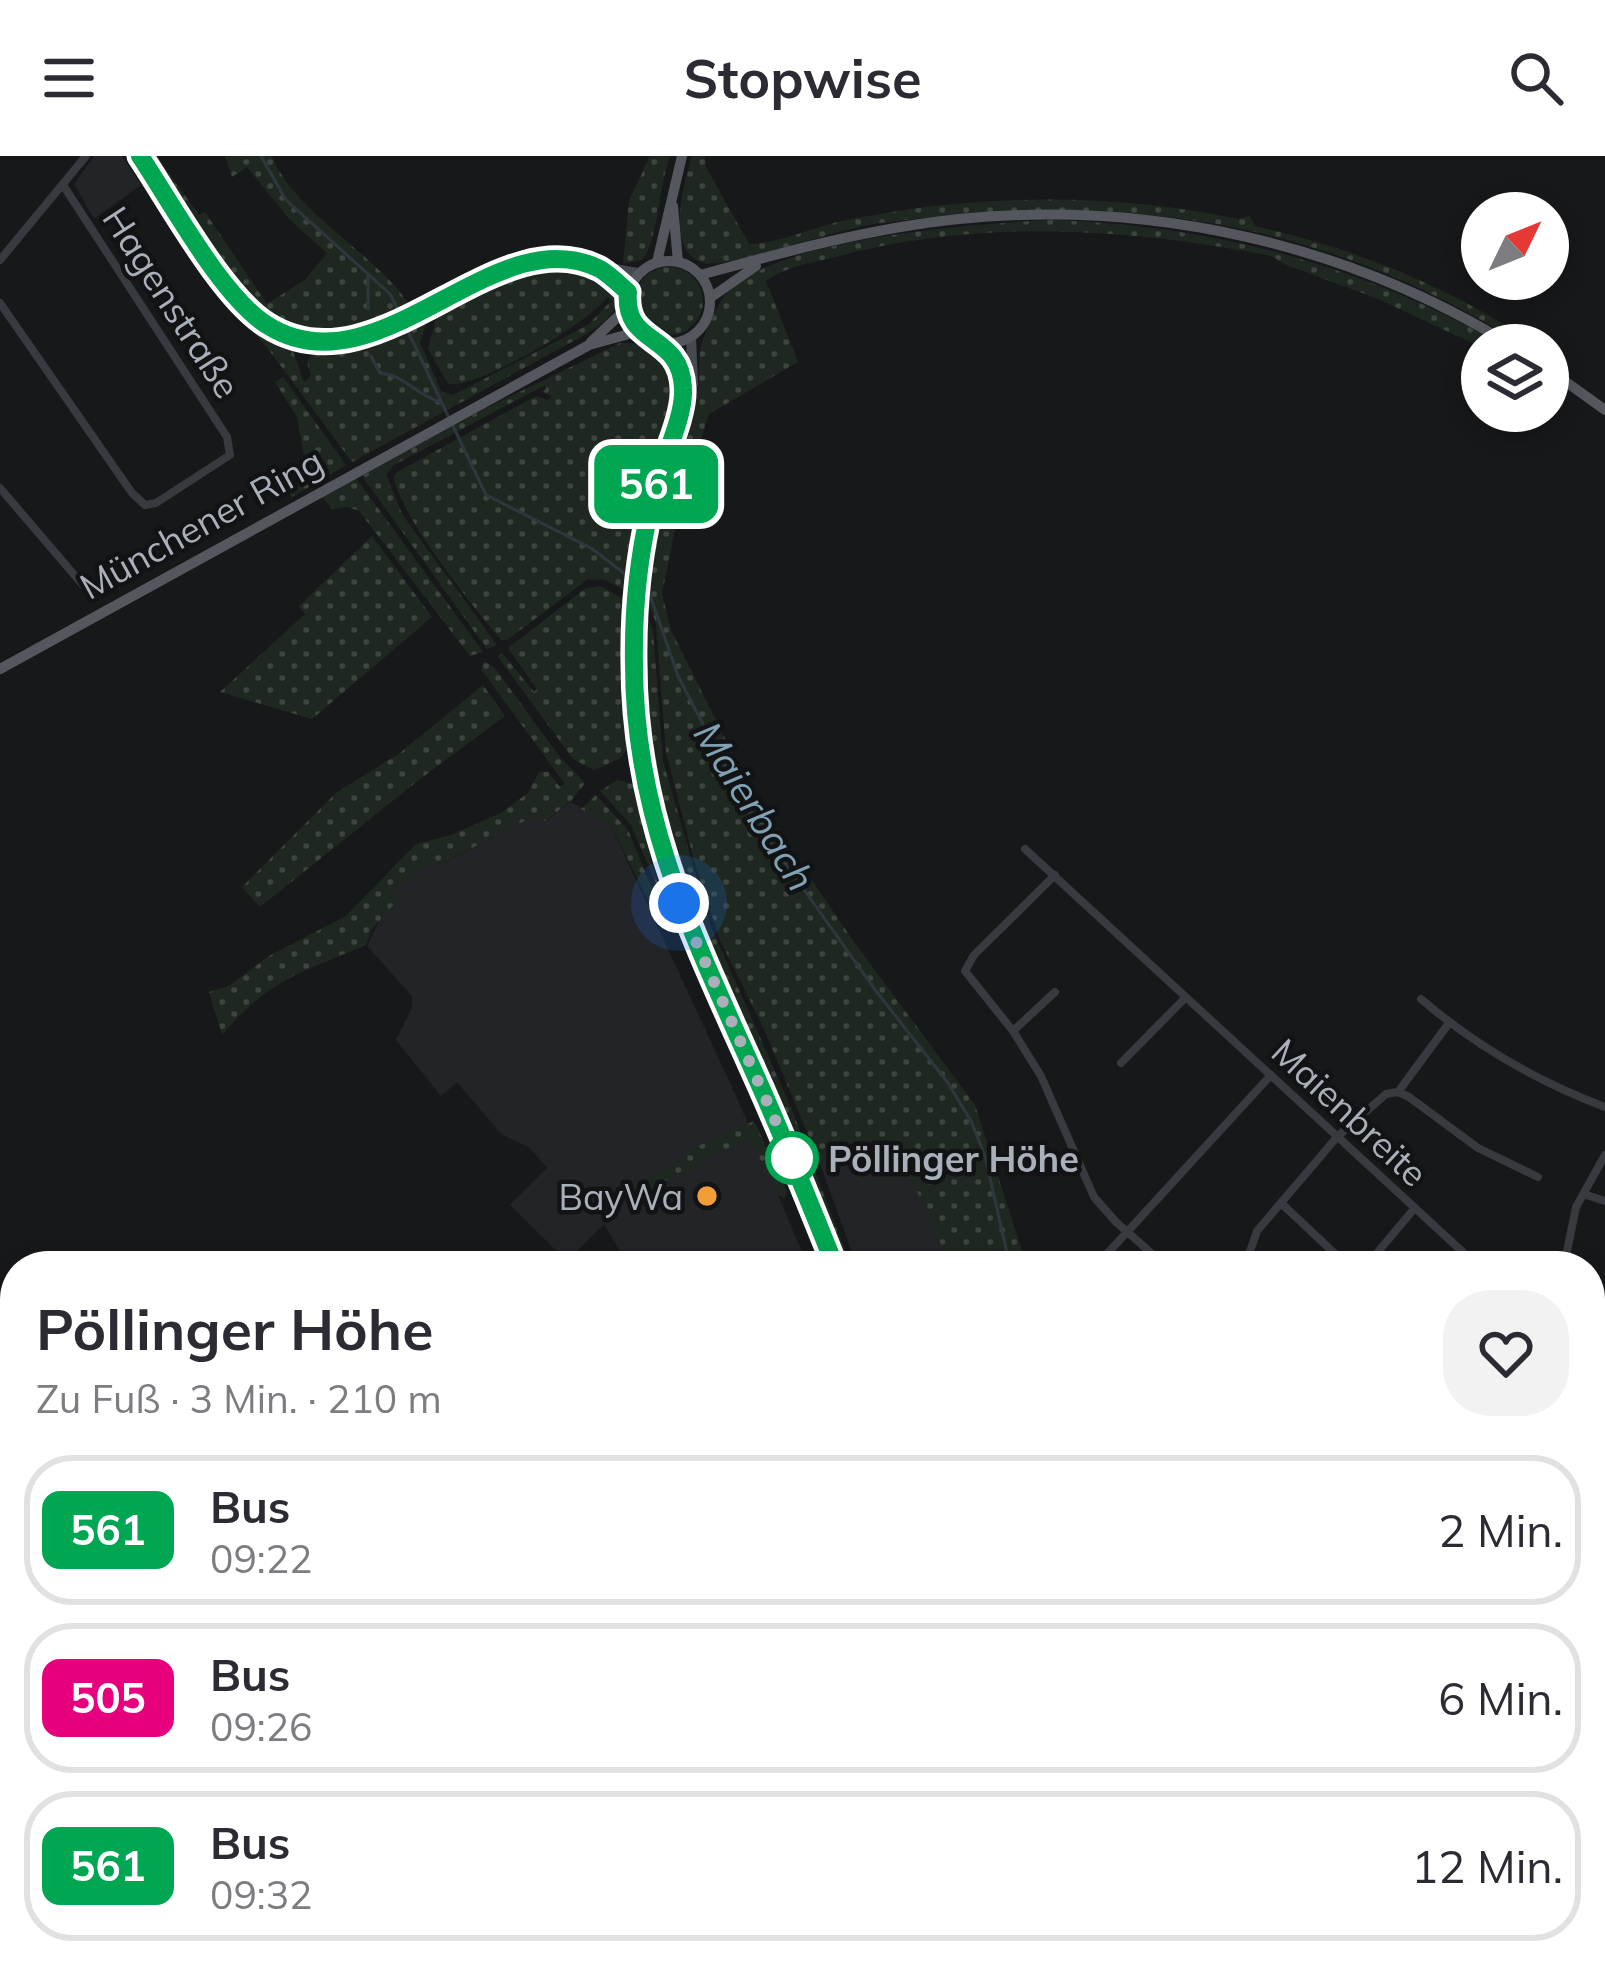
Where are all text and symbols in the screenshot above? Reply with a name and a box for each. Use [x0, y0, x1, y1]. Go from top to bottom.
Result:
text: Stopwise [683, 44, 922, 112]
icon: menu [36, 45, 102, 111]
icon: search [1503, 45, 1569, 111]
north arrow [1461, 192, 1569, 300]
map controls [1461, 192, 1569, 432]
street label: Hagenstraße [94, 198, 250, 406]
button: layers [1461, 324, 1569, 432]
street label: Münchener Ring [72, 438, 330, 608]
line badge: 561 [587, 445, 725, 523]
text: 561 [618, 457, 694, 510]
water label: Maierbach [684, 712, 826, 900]
your location [649, 873, 709, 933]
street label: Maienbreite [1263, 1029, 1437, 1195]
marker: Pöllinger Höhe [767, 1133, 817, 1183]
place label: Pöllinger Höhe [828, 1136, 1079, 1181]
place label: BayWa [558, 1174, 683, 1219]
marker: BayWa [694, 1183, 720, 1209]
button: heart [1443, 1290, 1569, 1416]
text: Pöllinger Höhe [36, 1293, 433, 1364]
text: Zu Fuß · 3 Min. · 210 m [36, 1374, 442, 1423]
text: Bus [210, 1478, 290, 1534]
text: 2 Min. [1438, 1502, 1563, 1558]
text: 561 [70, 1503, 146, 1556]
text: 09:22 [210, 1534, 313, 1583]
text: Bus [210, 1646, 290, 1702]
text: 6 Min. [1438, 1670, 1563, 1726]
text: 505 [70, 1671, 146, 1724]
text: 09:26 [210, 1702, 313, 1751]
text: Bus [210, 1814, 290, 1870]
text: 12 Min. [1411, 1838, 1563, 1894]
text: 561 [70, 1839, 146, 1892]
text: 09:32 [210, 1870, 313, 1919]

